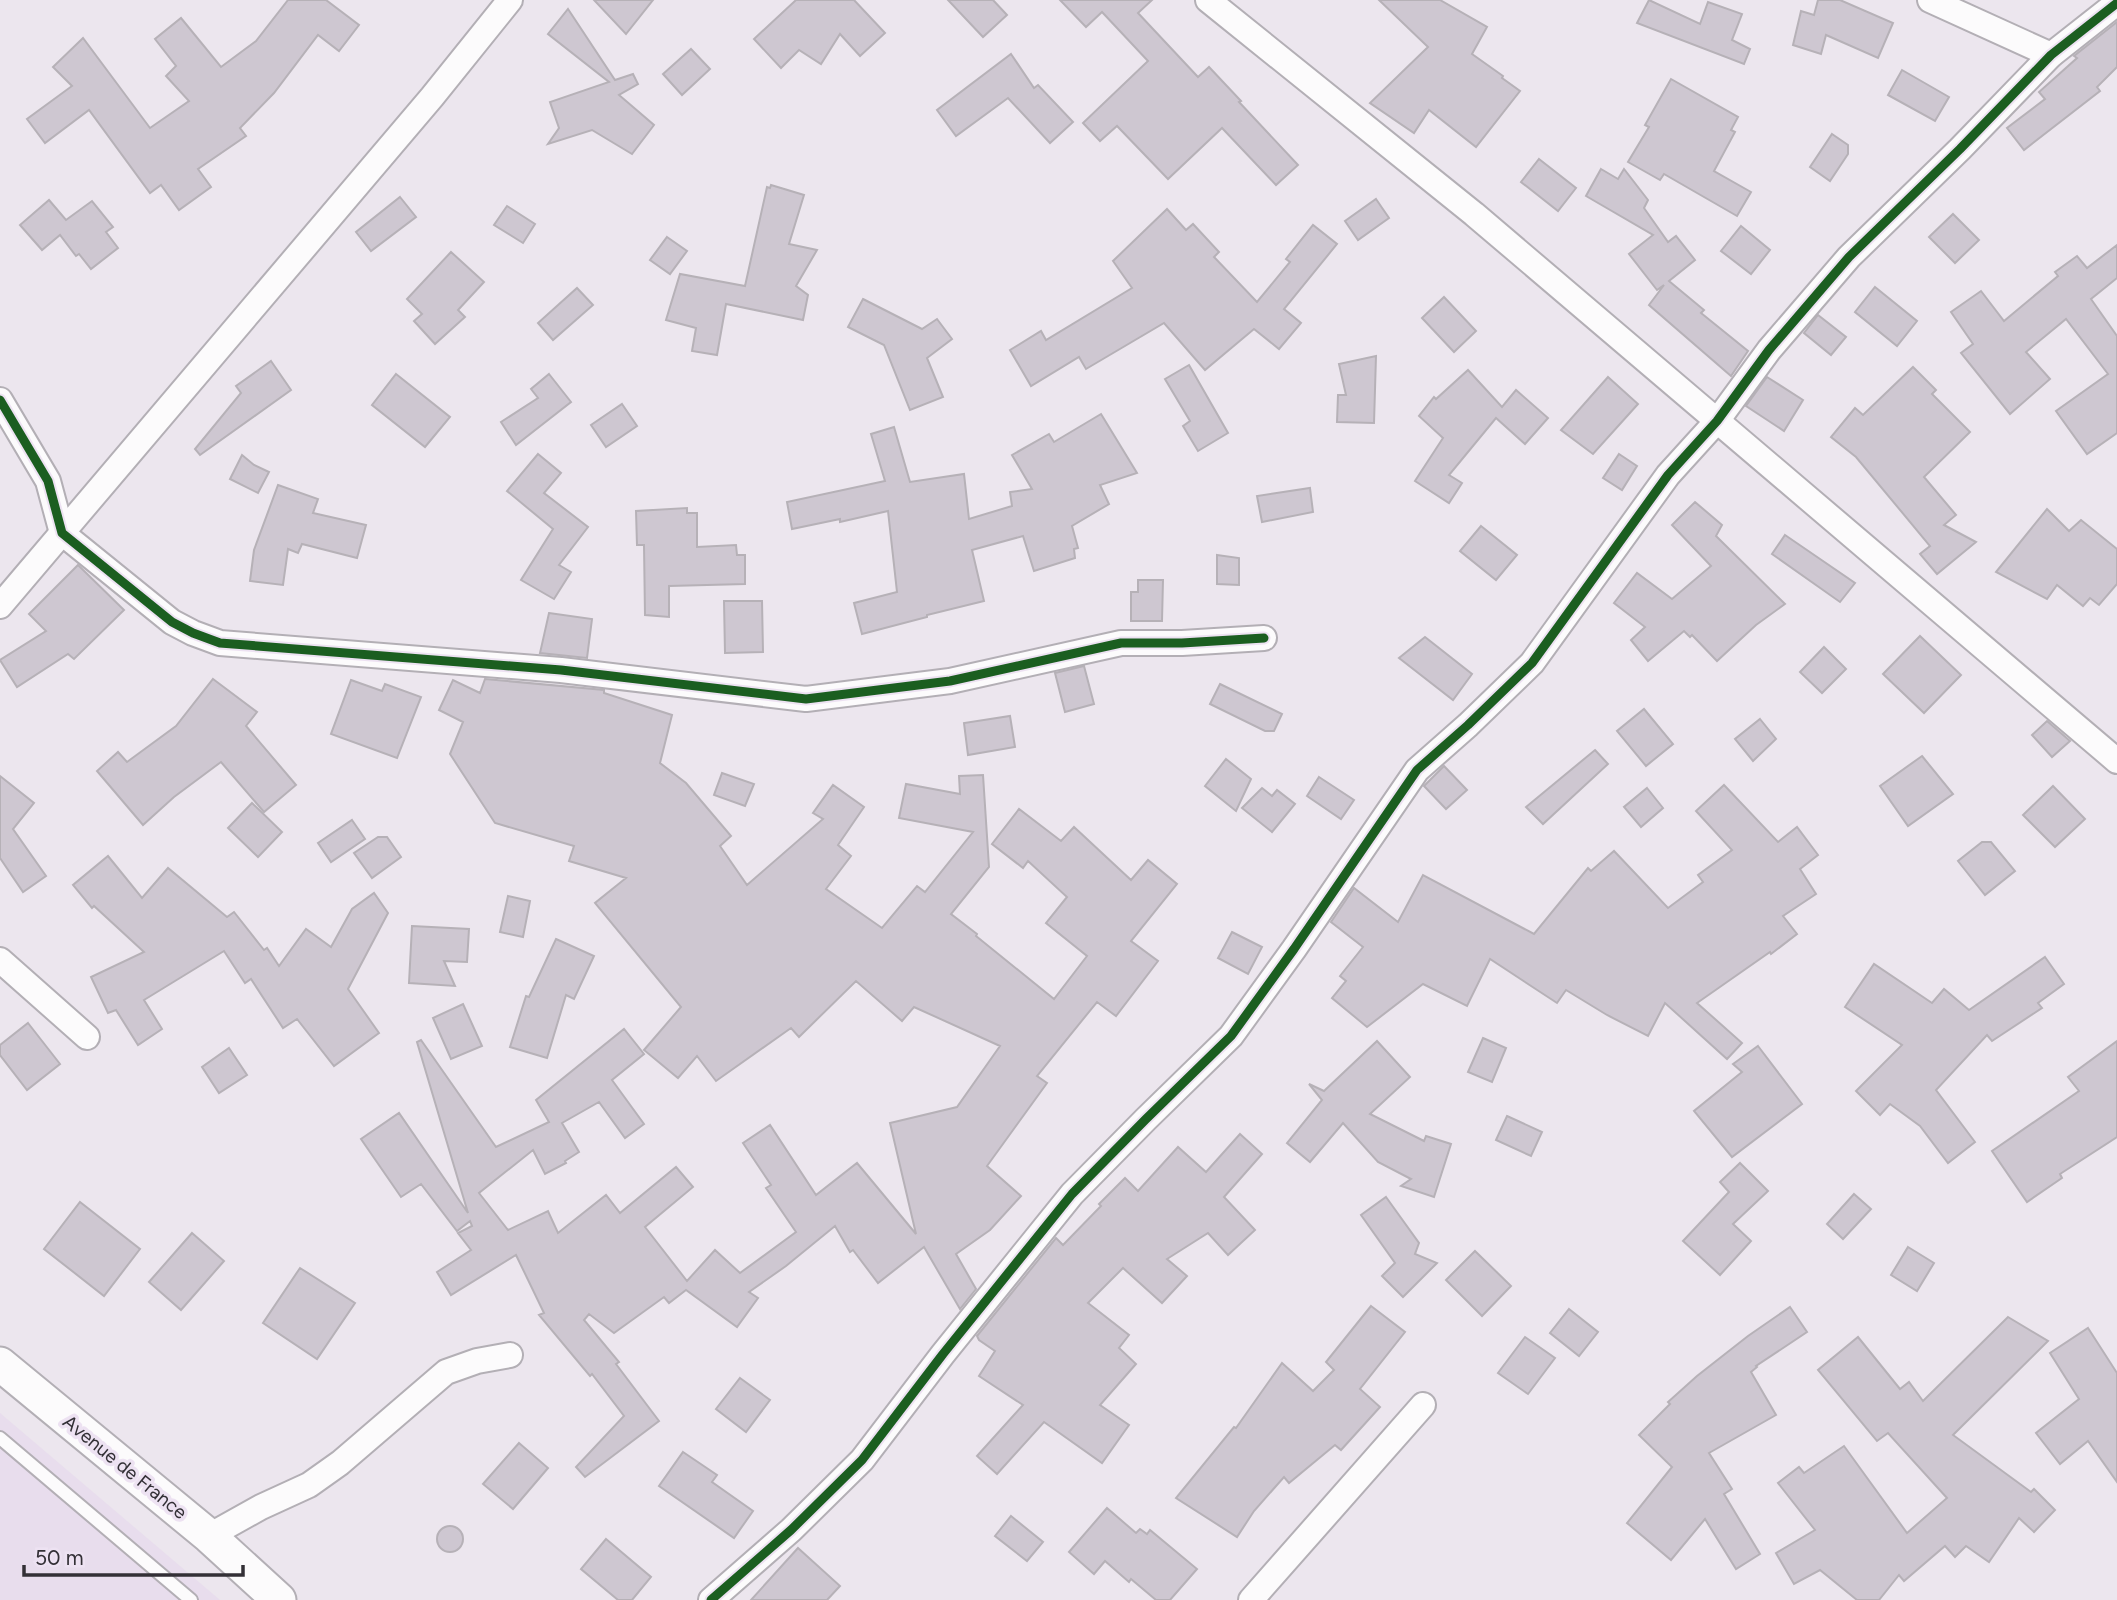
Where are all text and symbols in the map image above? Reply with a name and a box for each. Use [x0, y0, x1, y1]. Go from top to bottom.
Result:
street label: Avenue de France [58, 1410, 192, 1524]
scale bar [24, 1534, 243, 1578]
text: 50 m [35, 1545, 84, 1570]

